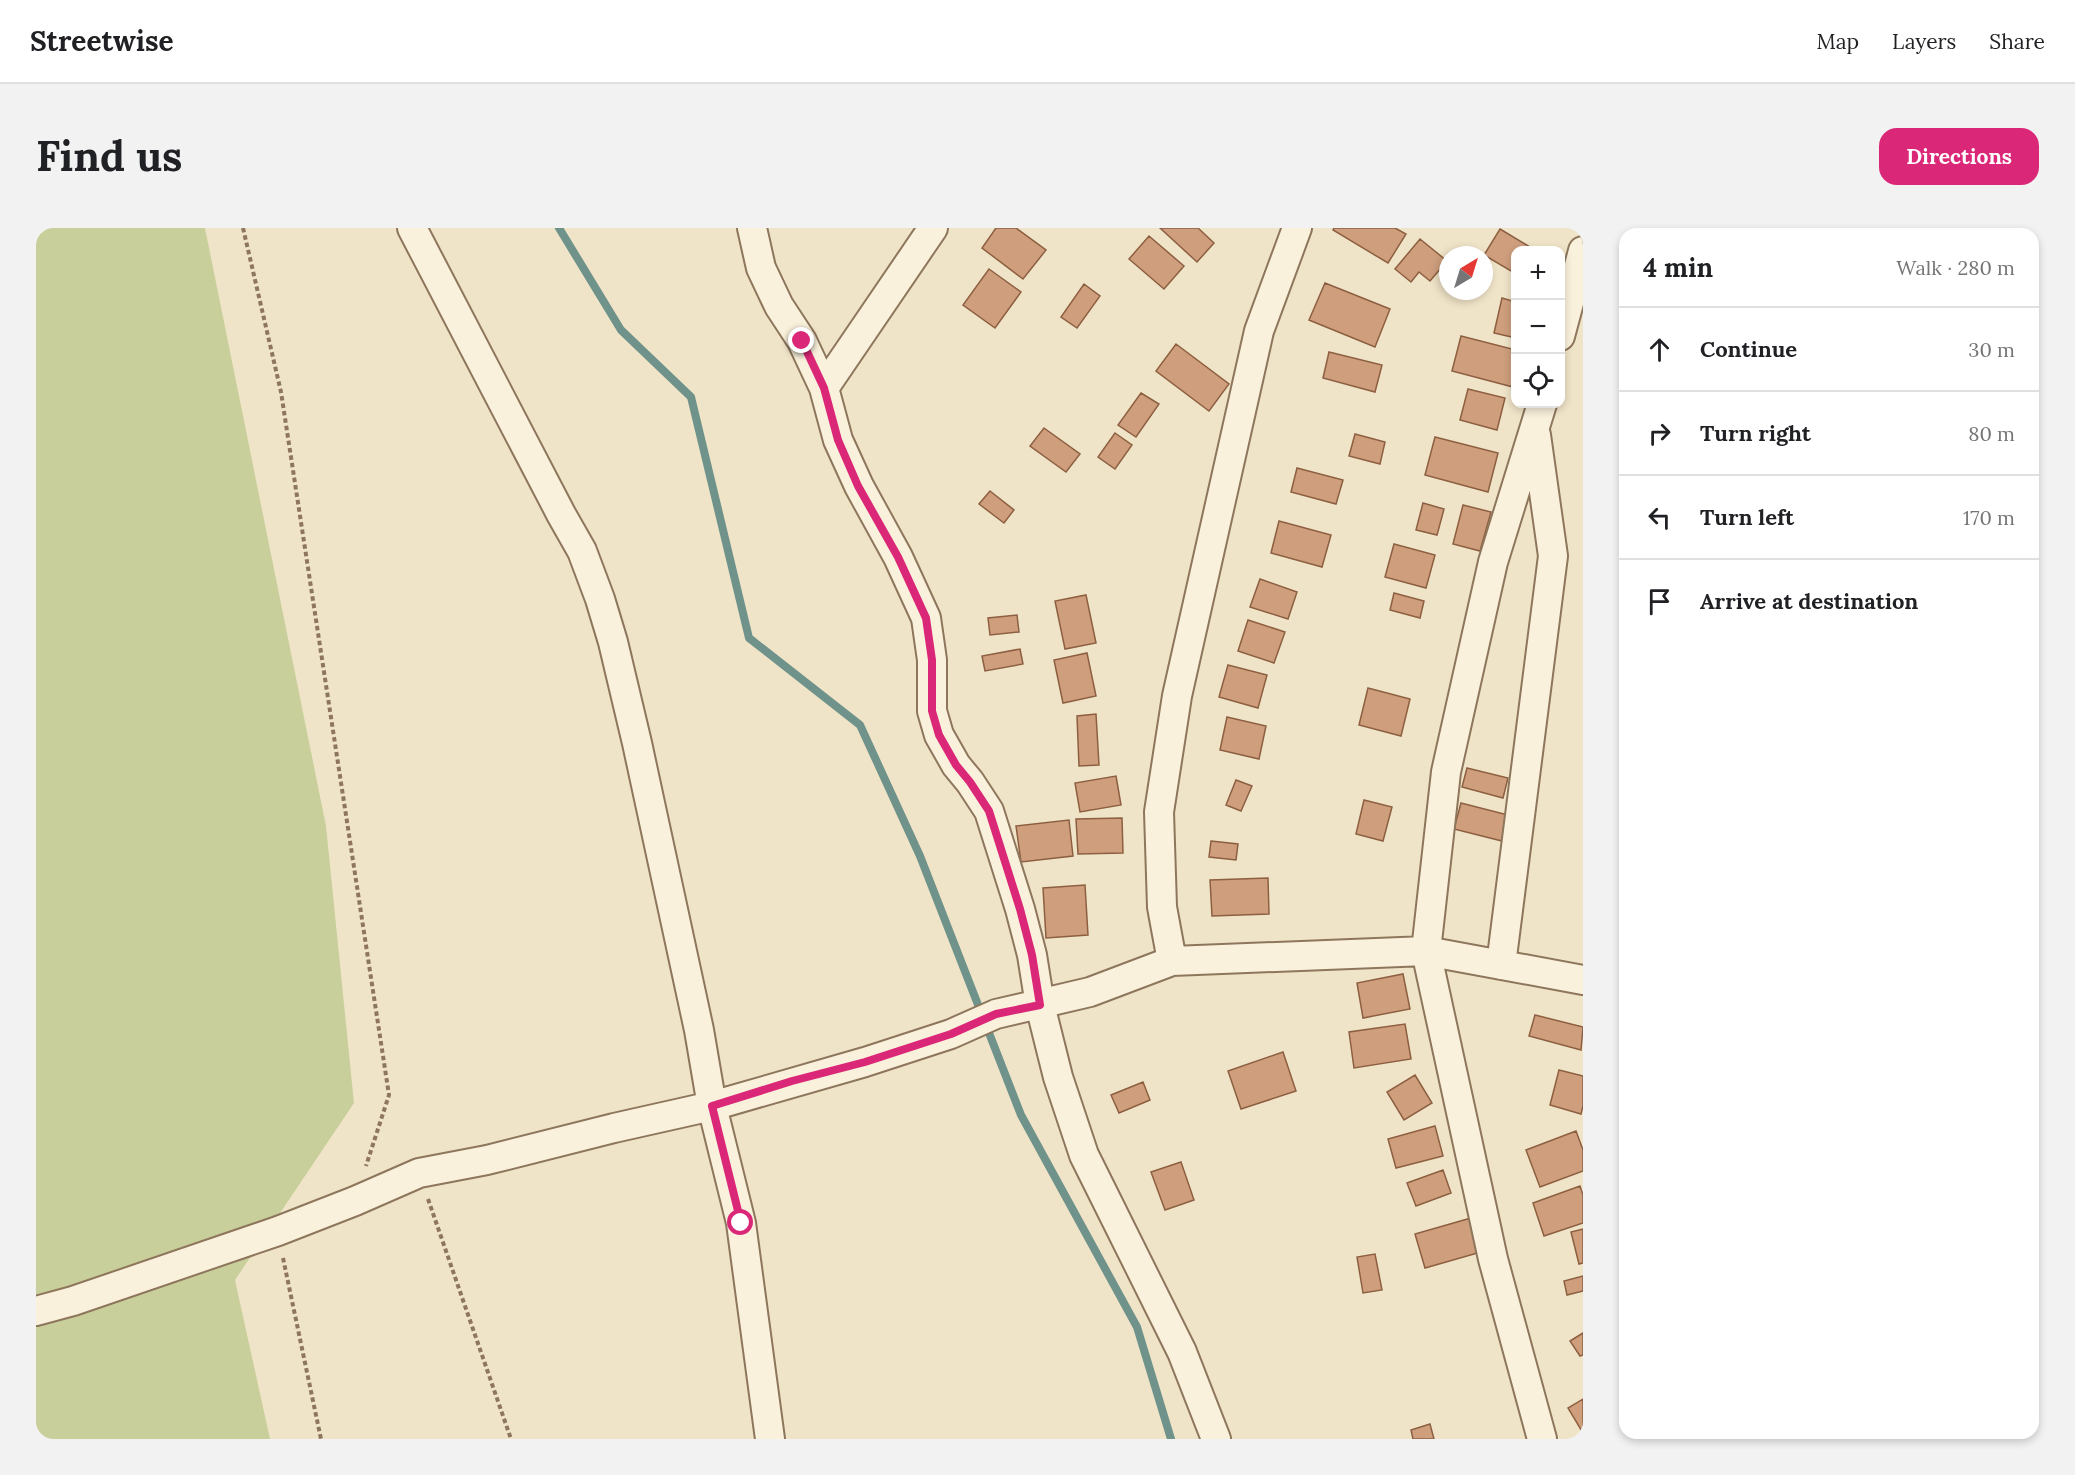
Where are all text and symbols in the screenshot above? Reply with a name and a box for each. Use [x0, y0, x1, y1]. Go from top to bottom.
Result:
text: Streetwise [30, 23, 174, 59]
text: Map [1816, 28, 1859, 55]
text: Layers [1892, 28, 1956, 55]
text: Share [1989, 28, 2045, 55]
button: Directions [1879, 128, 2039, 185]
text: Find us [36, 129, 182, 183]
north arrow [1439, 246, 1493, 300]
map controls [1511, 246, 1565, 408]
button: + [1511, 246, 1565, 300]
text: 4 min [1643, 251, 1713, 284]
text: Walk · 280 m [1896, 255, 2015, 280]
button: − [1511, 300, 1565, 354]
route end [788, 327, 814, 353]
icon: ahead [1643, 333, 1676, 366]
text: Continue [1700, 335, 1797, 363]
text: 30 m [1968, 337, 2015, 362]
button: locate [1511, 354, 1565, 408]
icon: right [1643, 417, 1676, 450]
text: Turn right [1700, 419, 1811, 447]
text: 80 m [1968, 421, 2015, 446]
icon: left [1643, 501, 1676, 534]
text: Turn left [1700, 503, 1794, 531]
text: 170 m [1963, 505, 2015, 530]
icon: arrive [1643, 585, 1676, 618]
text: Arrive at destination [1700, 587, 1918, 615]
route start [727, 1209, 753, 1235]

